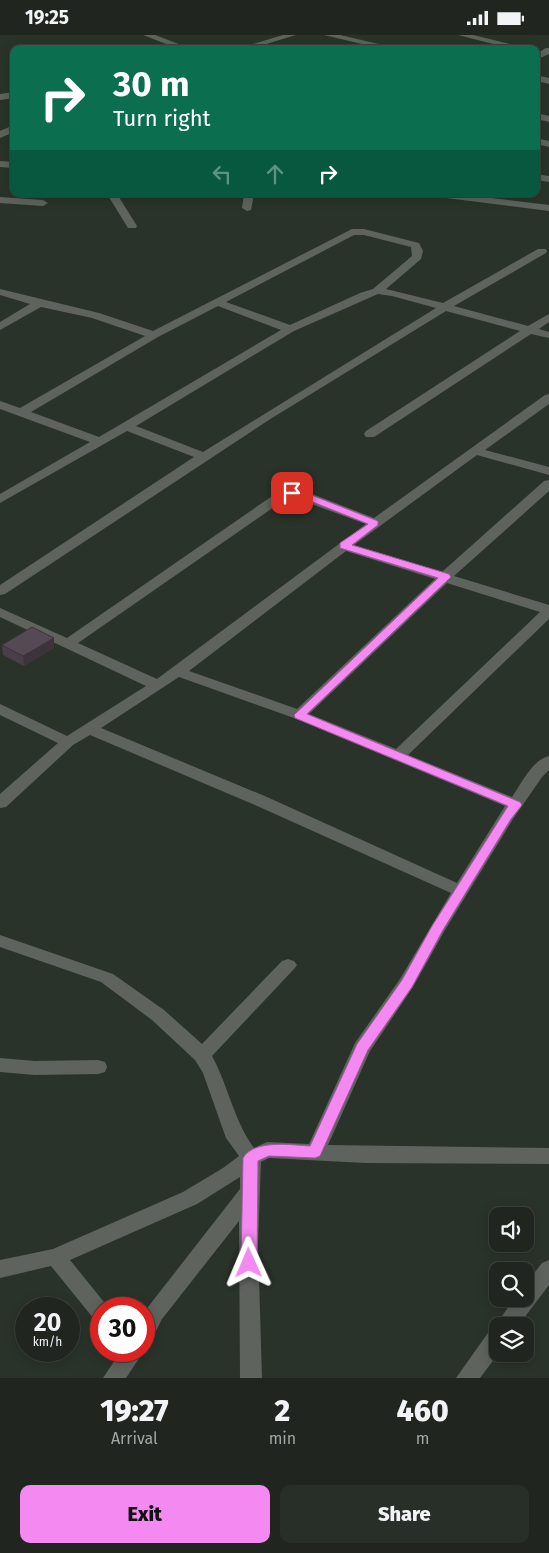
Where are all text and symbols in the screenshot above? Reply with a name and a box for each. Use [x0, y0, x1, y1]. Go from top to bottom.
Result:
text: 19:25 [25, 6, 69, 29]
text: 30 m [113, 63, 190, 105]
icon: right [30, 65, 95, 130]
text: Turn right [113, 105, 210, 132]
icon: left [208, 160, 236, 188]
icon: ahead [261, 160, 289, 188]
icon: right [314, 160, 342, 188]
pin [271, 472, 313, 514]
icon: arrive [278, 479, 306, 507]
map controls [489, 1207, 534, 1362]
button: sound [489, 1207, 534, 1252]
position arrow [222, 1236, 274, 1288]
button: search [489, 1262, 534, 1307]
speed limit sign: 30 [90, 1297, 155, 1362]
text: 20 [34, 1308, 61, 1338]
button: layers [489, 1317, 534, 1362]
text: km/h [33, 1335, 62, 1349]
text: 19:27 [100, 1393, 168, 1429]
text: 2 [275, 1393, 290, 1429]
text: 460 [396, 1393, 449, 1429]
text: Arrival [111, 1429, 158, 1448]
text: min [269, 1429, 296, 1448]
text: m [416, 1429, 429, 1448]
button: Exit [20, 1485, 270, 1543]
button: Share [280, 1485, 529, 1543]

